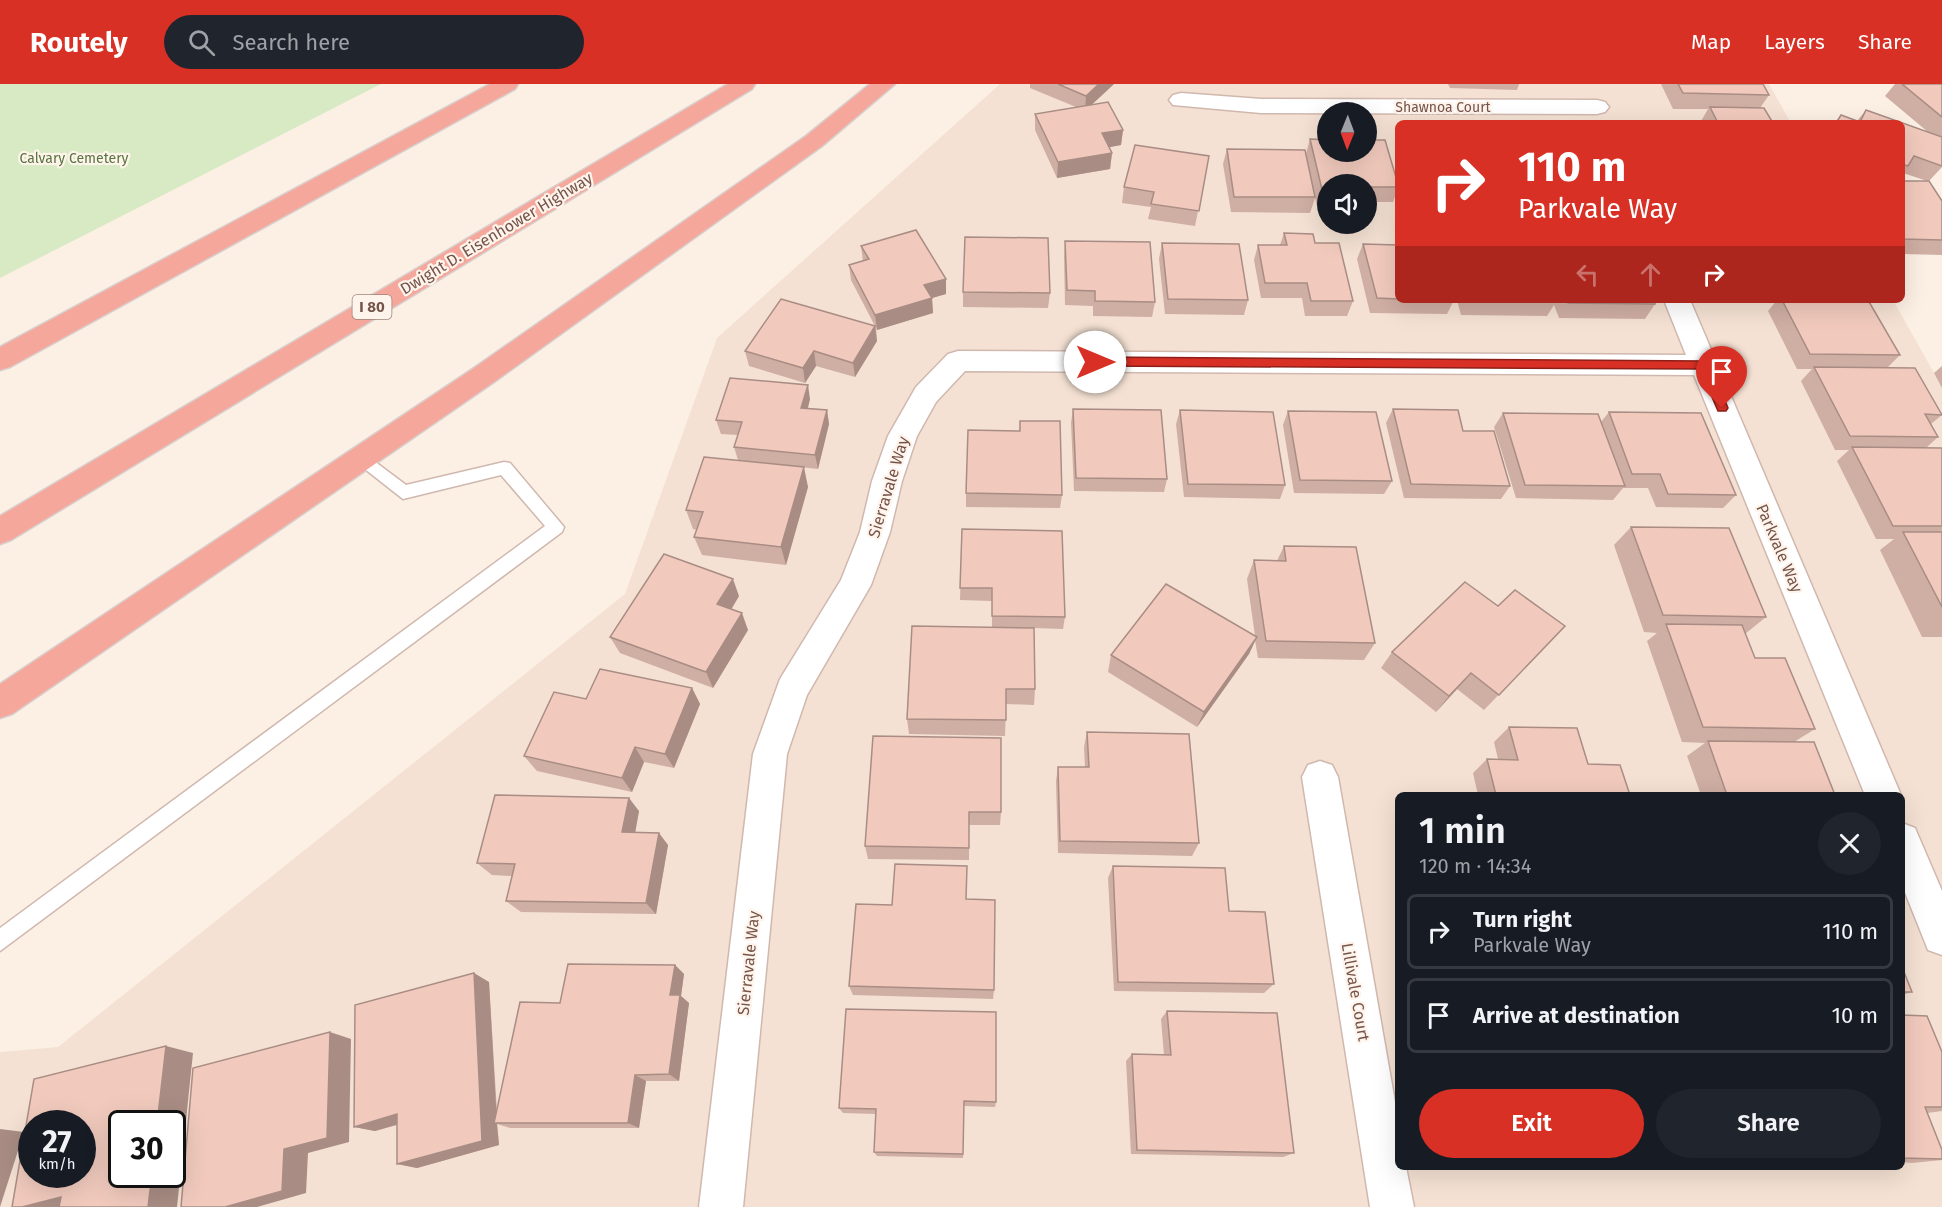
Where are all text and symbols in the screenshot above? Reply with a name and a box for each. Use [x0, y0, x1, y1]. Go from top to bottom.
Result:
search box [164, 15, 584, 69]
text: Routely [30, 26, 128, 59]
icon: search [185, 26, 218, 59]
text: Search here [233, 29, 350, 56]
text: Map [1691, 29, 1731, 55]
text: Layers [1764, 29, 1825, 55]
text: Share [1858, 29, 1912, 55]
street label: Shawnoa Court [1395, 99, 1492, 116]
north arrow [1317, 102, 1377, 162]
map controls [1317, 102, 1377, 234]
text: 110 m [1518, 142, 1626, 192]
icon: right [1419, 144, 1497, 222]
park label: Calvary Cemetery [19, 150, 129, 167]
street label: Dwight D. Eisenhower Highway [397, 168, 596, 298]
button: sound [1317, 174, 1377, 234]
text: Parkvale Way [1518, 193, 1677, 225]
icon: left [1571, 258, 1604, 291]
icon: ahead [1634, 258, 1667, 291]
icon: right [1697, 258, 1730, 291]
road number: I 80 [352, 295, 392, 319]
position arrow [1063, 330, 1127, 394]
pin [1696, 346, 1747, 408]
icon: arrive [1705, 355, 1738, 388]
street label: Sierravale Way [864, 434, 913, 540]
street label: Parkvale Way [1752, 501, 1807, 595]
text: 1 min [1419, 809, 1506, 853]
button: close [1818, 812, 1881, 875]
text: 120 m · 14:34 [1419, 854, 1531, 878]
text: Turn right [1473, 906, 1572, 933]
street label: Sierravale Way [734, 910, 763, 1016]
icon: right [1422, 915, 1455, 948]
text: 110 m [1822, 918, 1878, 945]
text: Parkvale Way [1473, 933, 1591, 957]
street label: Lillivale Court [1338, 942, 1374, 1043]
icon: arrive [1422, 999, 1455, 1032]
text: Arrive at destination [1473, 1002, 1680, 1029]
text: 10 m [1832, 1002, 1878, 1029]
button: Exit [1419, 1089, 1644, 1158]
button: Share [1656, 1089, 1881, 1158]
speed limit sign: 30 [108, 1110, 186, 1188]
text: 27 [42, 1124, 72, 1160]
text: km/h [38, 1155, 76, 1173]

